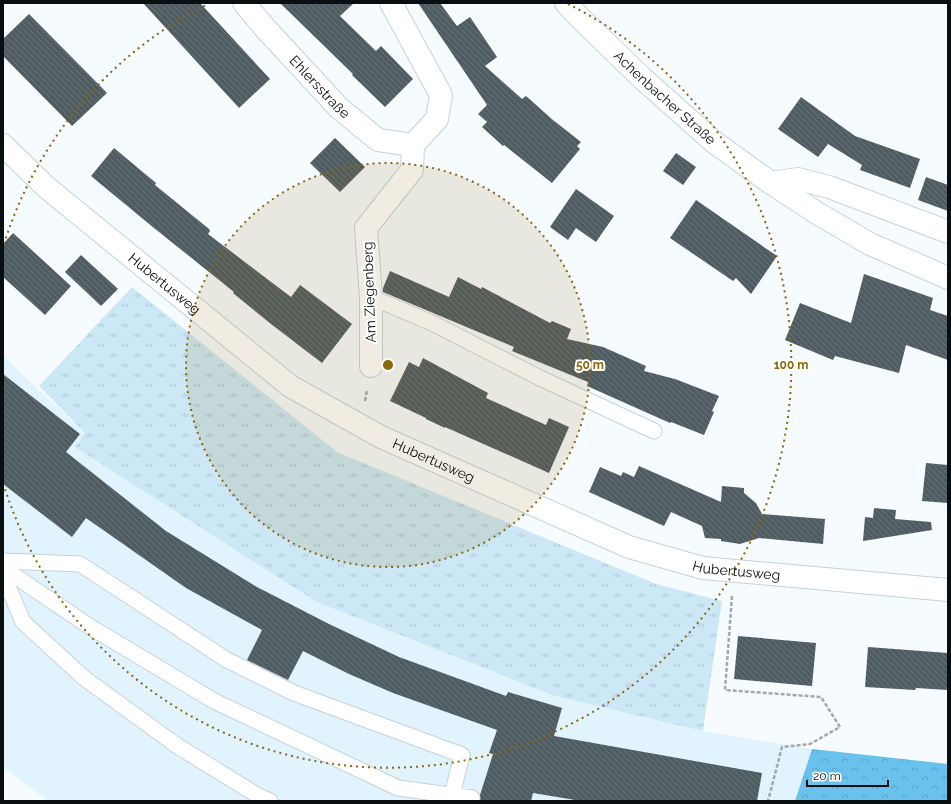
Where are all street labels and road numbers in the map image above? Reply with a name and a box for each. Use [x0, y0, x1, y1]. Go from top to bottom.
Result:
street label: Achenbacher Straße [611, 47, 719, 148]
street label: Ehlersstraße [286, 52, 353, 122]
street label: Am Ziegenberg [359, 241, 379, 343]
street label: Hubertusweg [125, 250, 204, 318]
street label: Hubertusweg [390, 435, 477, 486]
street label: Hubertusweg [691, 557, 781, 583]

